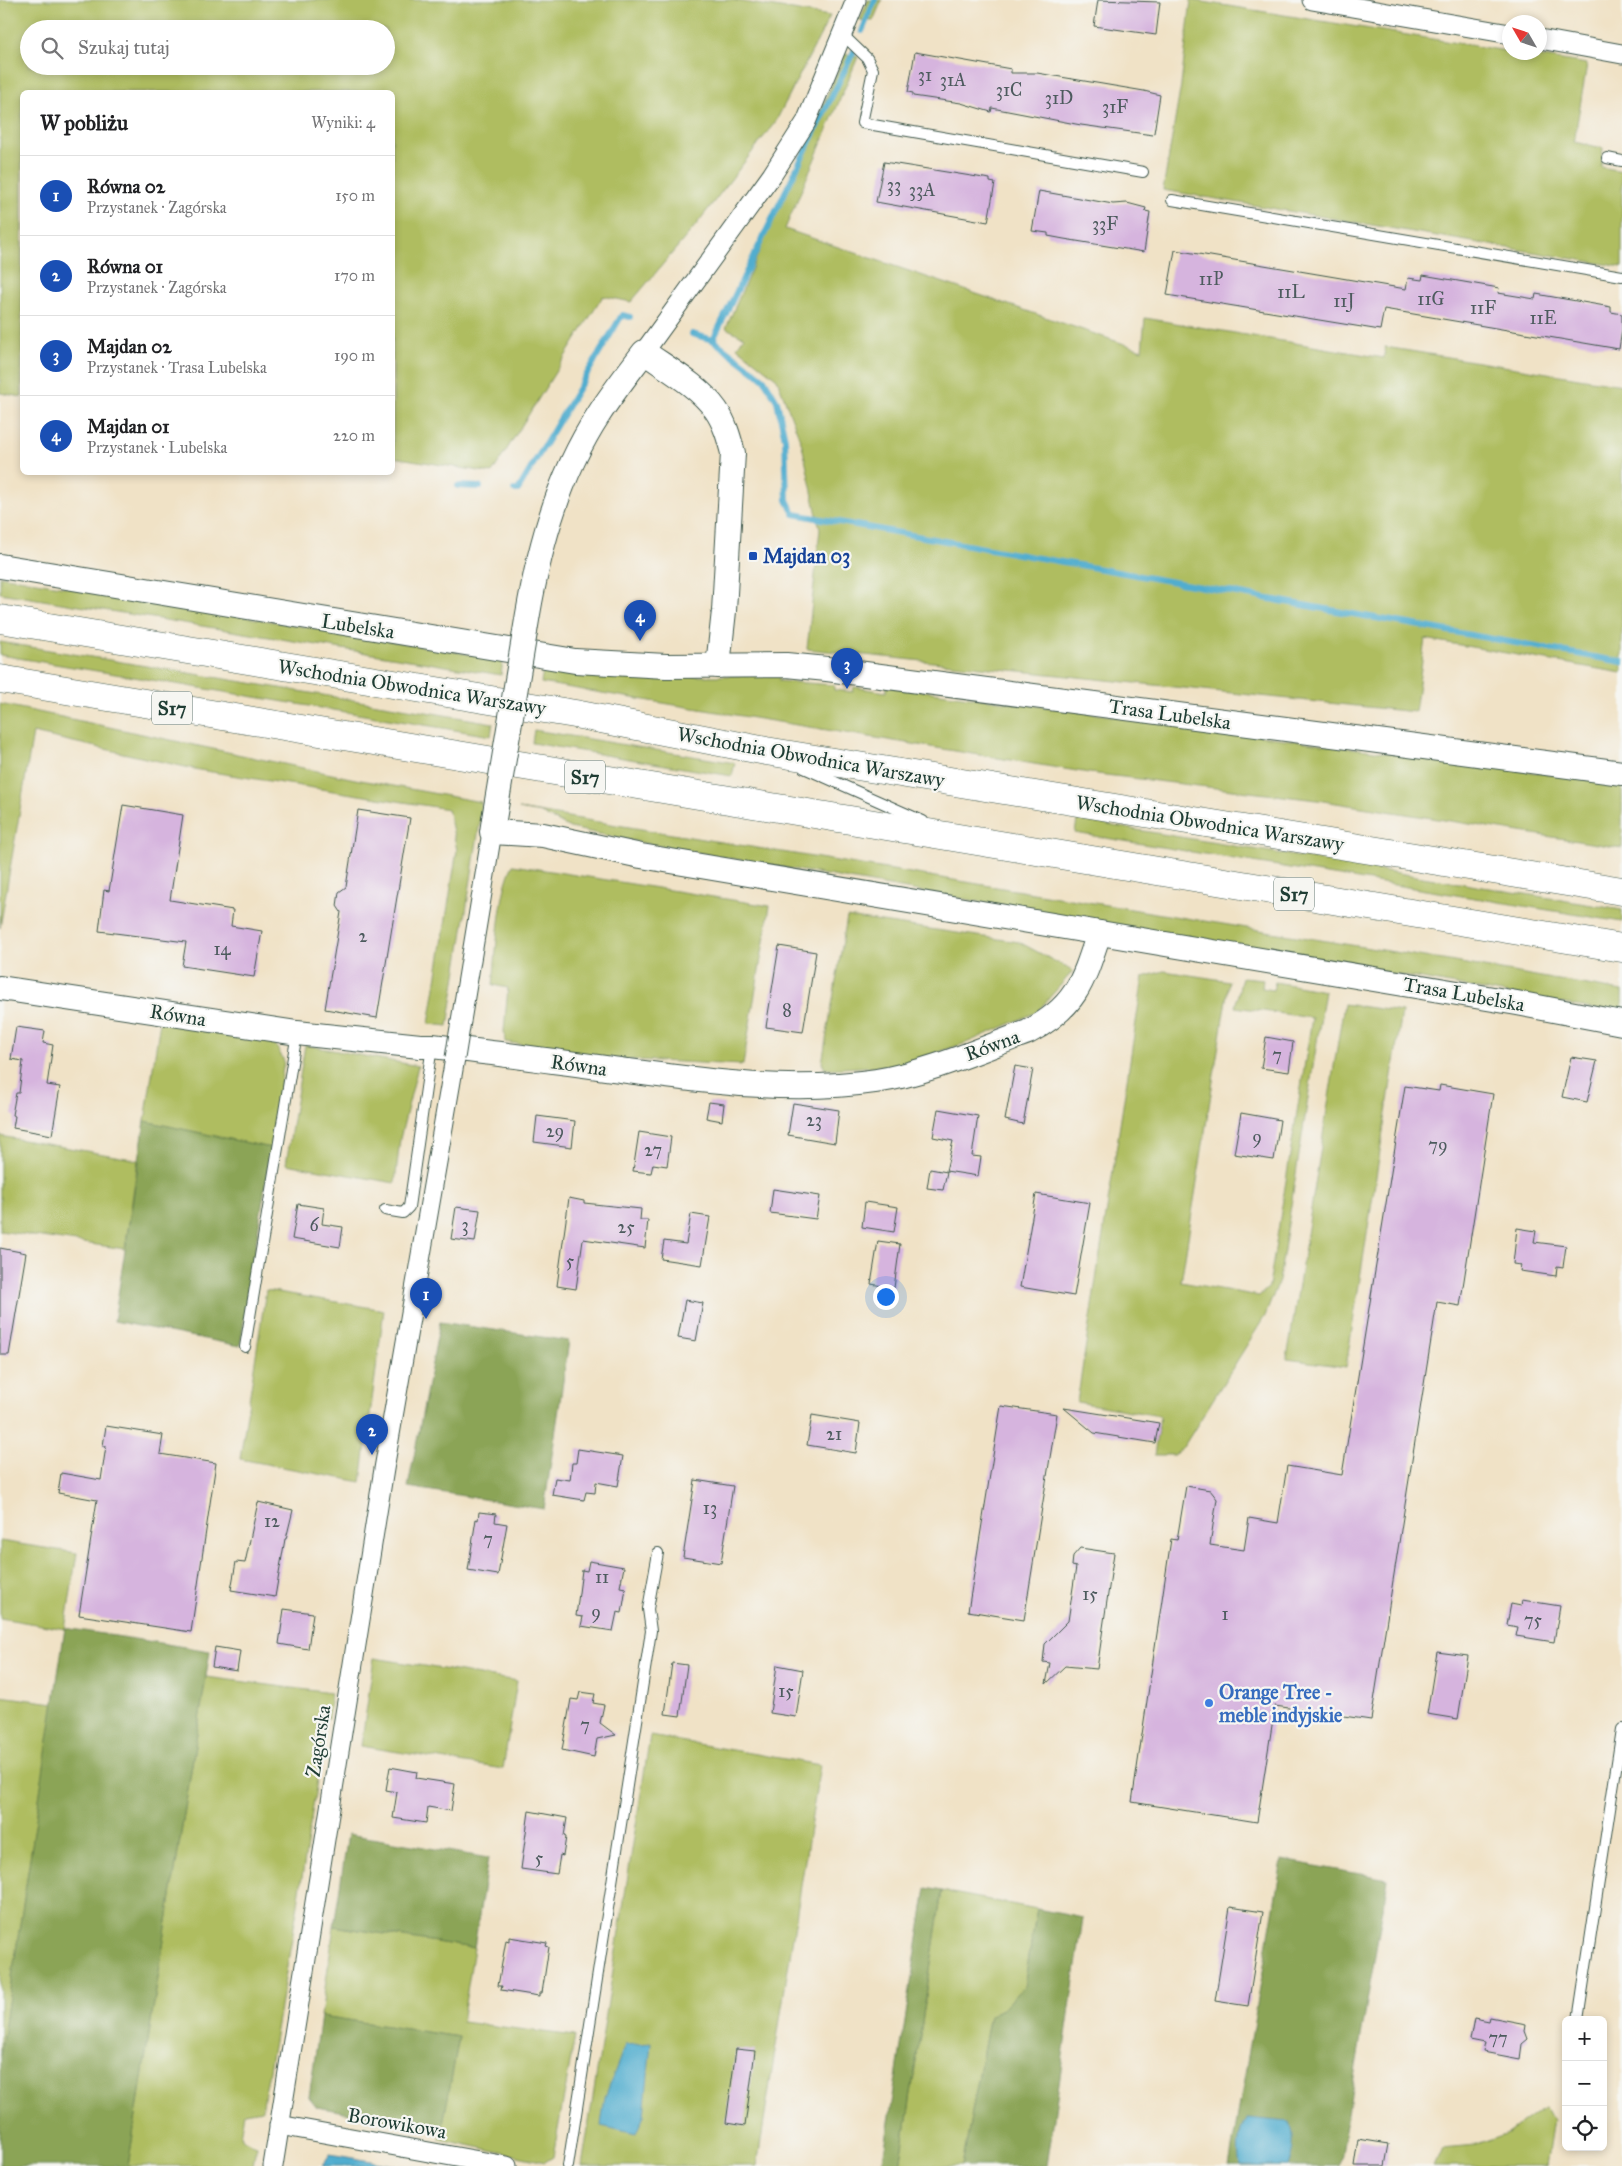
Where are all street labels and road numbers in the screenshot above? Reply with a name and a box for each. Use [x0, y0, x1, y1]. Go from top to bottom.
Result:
street label: Lubelska [320, 608, 397, 644]
street label: Wschodnia Obwodnica Warszawy [276, 654, 548, 720]
road number: S17 [152, 691, 192, 724]
street label: Trasa Lubelska [1107, 694, 1233, 735]
street label: Wschodnia Obwodnica Warszawy [675, 722, 947, 792]
road number: S17 [565, 760, 605, 794]
street label: Wschodnia Obwodnica Warszawy [1074, 790, 1346, 856]
road number: S17 [1274, 878, 1314, 911]
street label: Trasa Lubelska [1401, 971, 1527, 1017]
street label: Równa [148, 999, 208, 1031]
street label: Równa [961, 1024, 1023, 1066]
street label: Równa [549, 1049, 609, 1081]
street label: Zagórska [300, 1703, 337, 1779]
street label: Borowikowa [346, 2102, 449, 2144]

